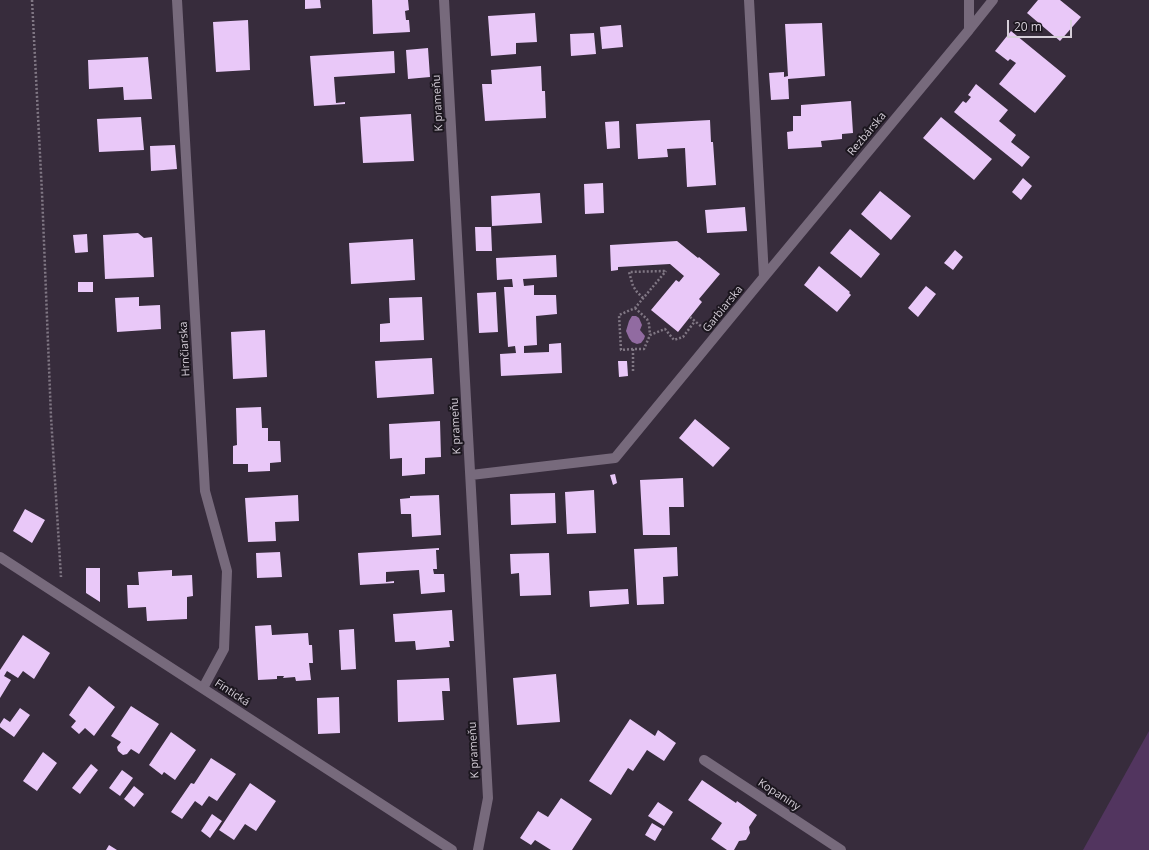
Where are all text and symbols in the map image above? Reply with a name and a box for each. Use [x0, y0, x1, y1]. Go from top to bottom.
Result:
scale bar [1009, 12, 1074, 38]
text: 20 m [1014, 18, 1042, 35]
street label: K prameňu [430, 74, 446, 132]
street label: Rezbárska [845, 110, 889, 158]
street label: Garbiarska [700, 283, 746, 335]
street label: Hrnčiarska [177, 321, 193, 377]
street label: K prameňu [448, 397, 464, 455]
street label: Fintická [212, 677, 252, 709]
street label: K prameňu [466, 721, 482, 779]
street label: Kopaniny [755, 776, 803, 814]

